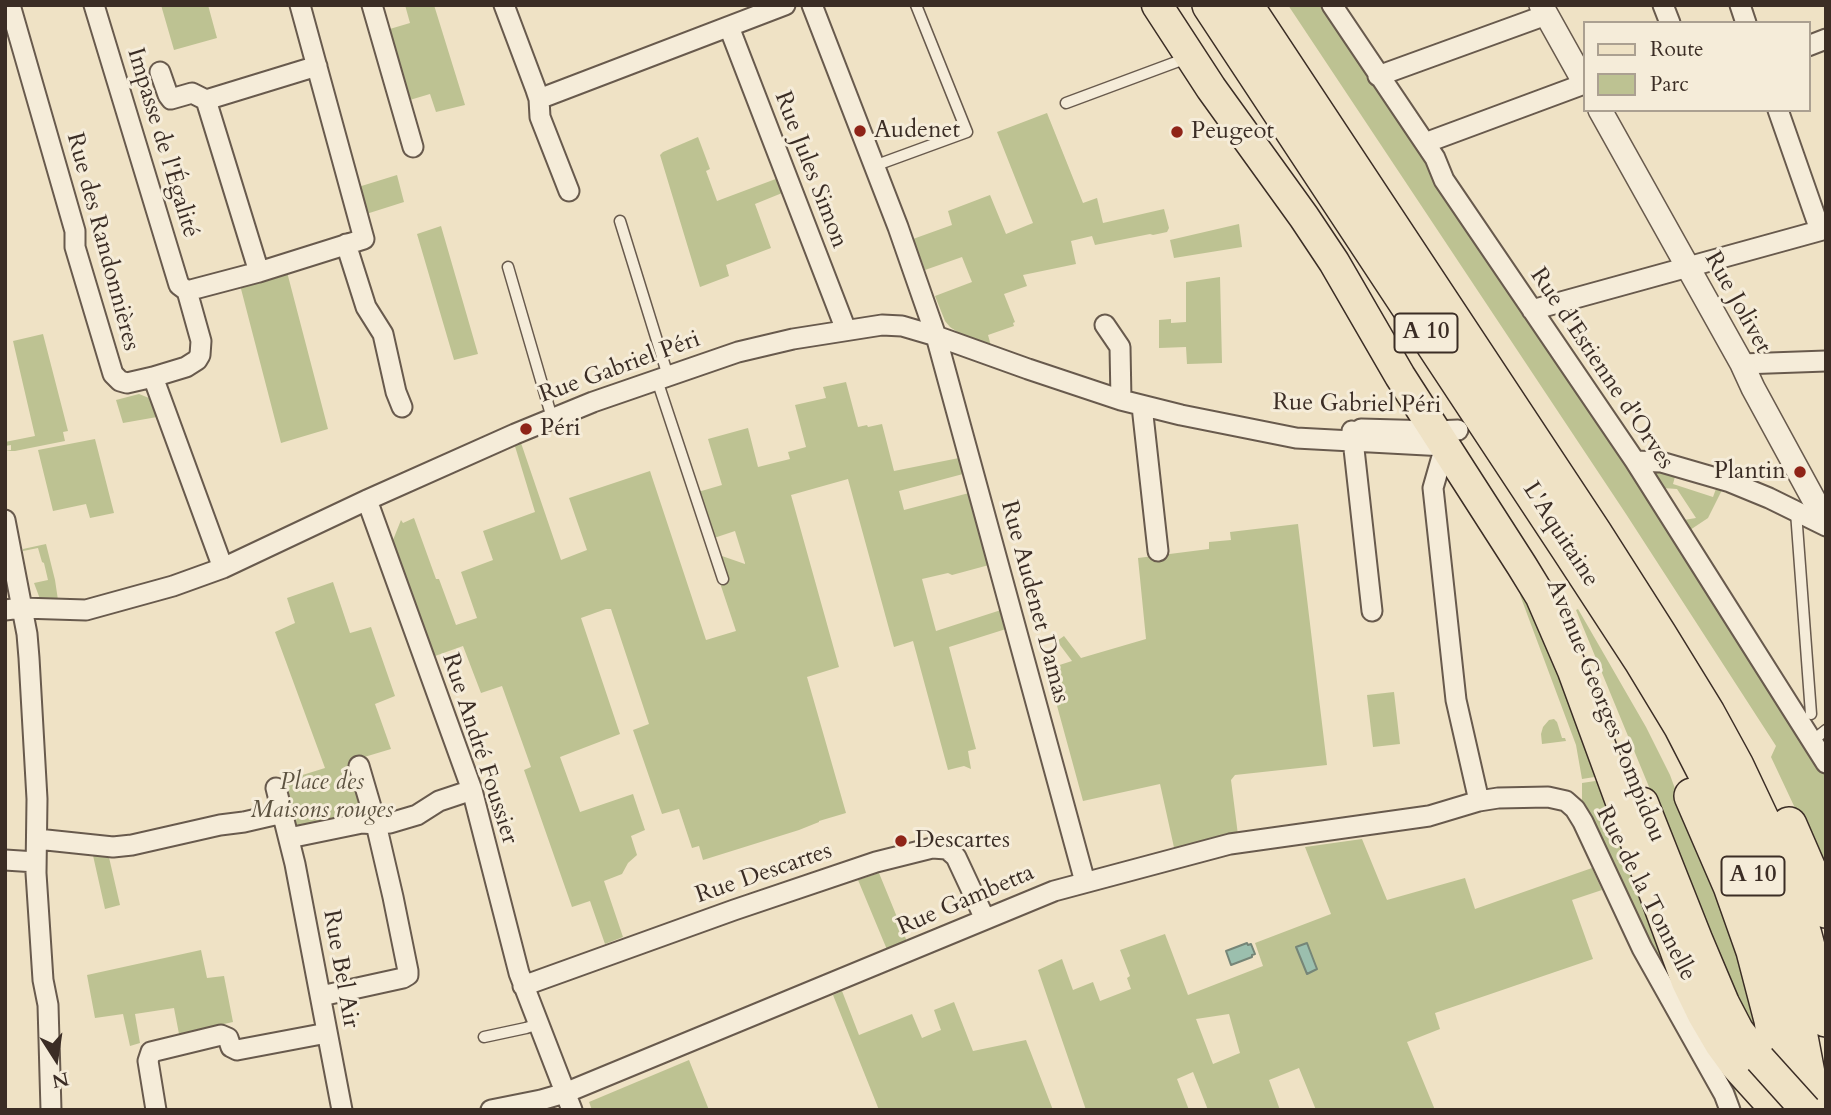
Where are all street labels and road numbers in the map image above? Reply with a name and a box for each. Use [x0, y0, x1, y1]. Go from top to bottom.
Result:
street label: Impasse de l'Égalité [119, 45, 205, 241]
street label: Rue Jules Simon [767, 88, 853, 252]
street label: Rue des Randonnières [59, 130, 145, 354]
street label: Rue Jolivet [1697, 247, 1777, 359]
street label: Rue d'Estienne d'Orves [1523, 263, 1679, 475]
road number: A 10 [1394, 314, 1458, 352]
street label: Rue Gabriel Péri [536, 326, 704, 410]
street label: Rue Gabriel Péri [1272, 389, 1442, 421]
street label: L'Aquitaine [1516, 477, 1604, 593]
street label: Rue Audenet Damas [993, 498, 1075, 706]
street label: Avenue Georges Pompidou [1539, 576, 1671, 846]
street label: Rue André Foussier [435, 650, 523, 848]
street label: Rue de la Tonnelle [1589, 802, 1701, 986]
street label: Rue Descartes [692, 837, 836, 911]
road number: A 10 [1722, 856, 1784, 896]
street label: Rue Gambetta [893, 859, 1039, 943]
street label: Rue Bel Air [315, 908, 365, 1030]

